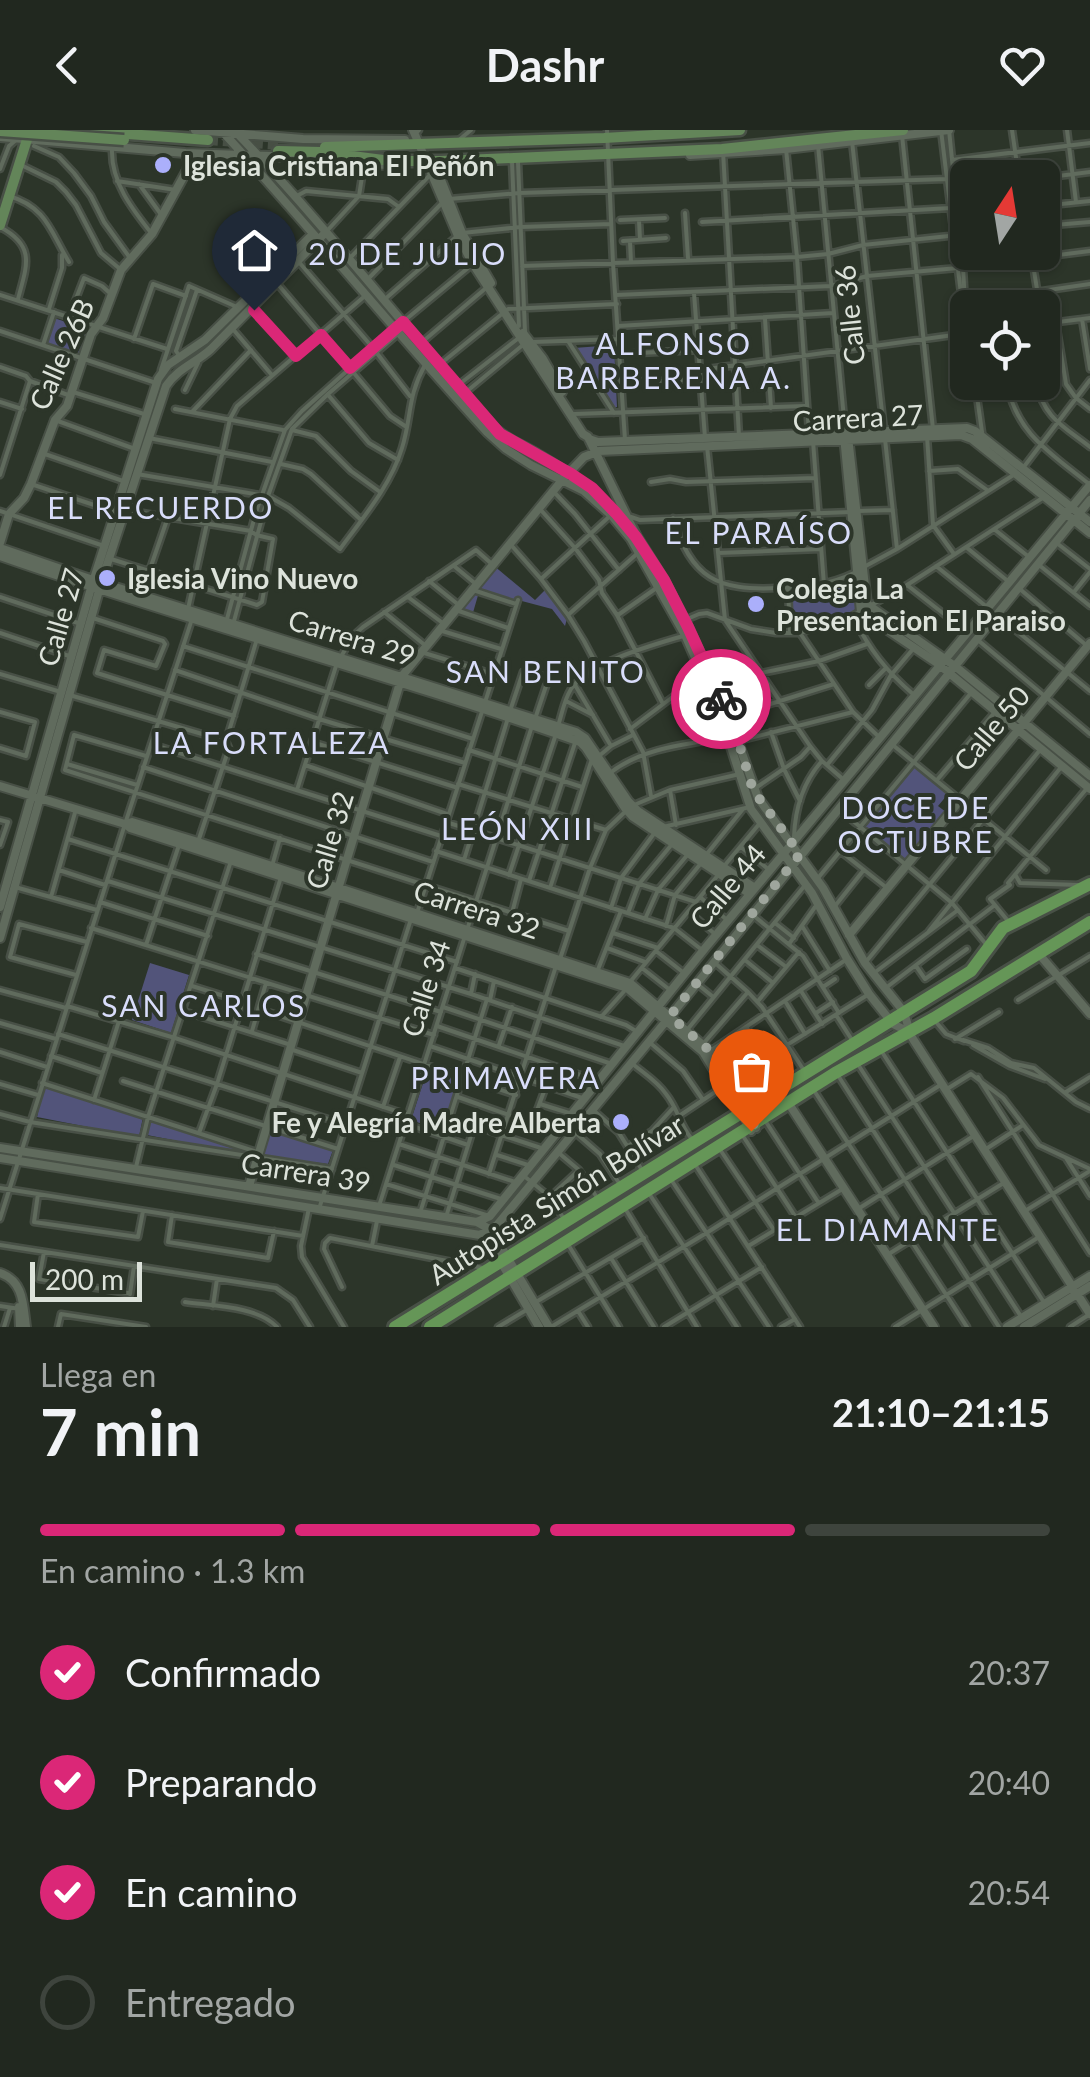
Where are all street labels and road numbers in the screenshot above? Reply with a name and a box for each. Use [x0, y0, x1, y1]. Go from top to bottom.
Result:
street label: Calle 36 [827, 263, 871, 367]
street label: Calle 26B [21, 293, 101, 415]
street label: Carrera 27 [792, 397, 924, 437]
street label: Calle 27 [30, 564, 90, 670]
street label: Carrera 29 [285, 602, 419, 672]
street label: Calle 50 [946, 679, 1036, 777]
street label: Calle 32 [298, 787, 360, 893]
street label: Calle 44 [682, 837, 772, 935]
street label: Carrera 32 [410, 873, 544, 945]
street label: Calle 34 [393, 935, 457, 1041]
street label: Autopista Simón Bolívar [422, 1107, 690, 1291]
street label: Carrera 39 [239, 1145, 373, 1199]

